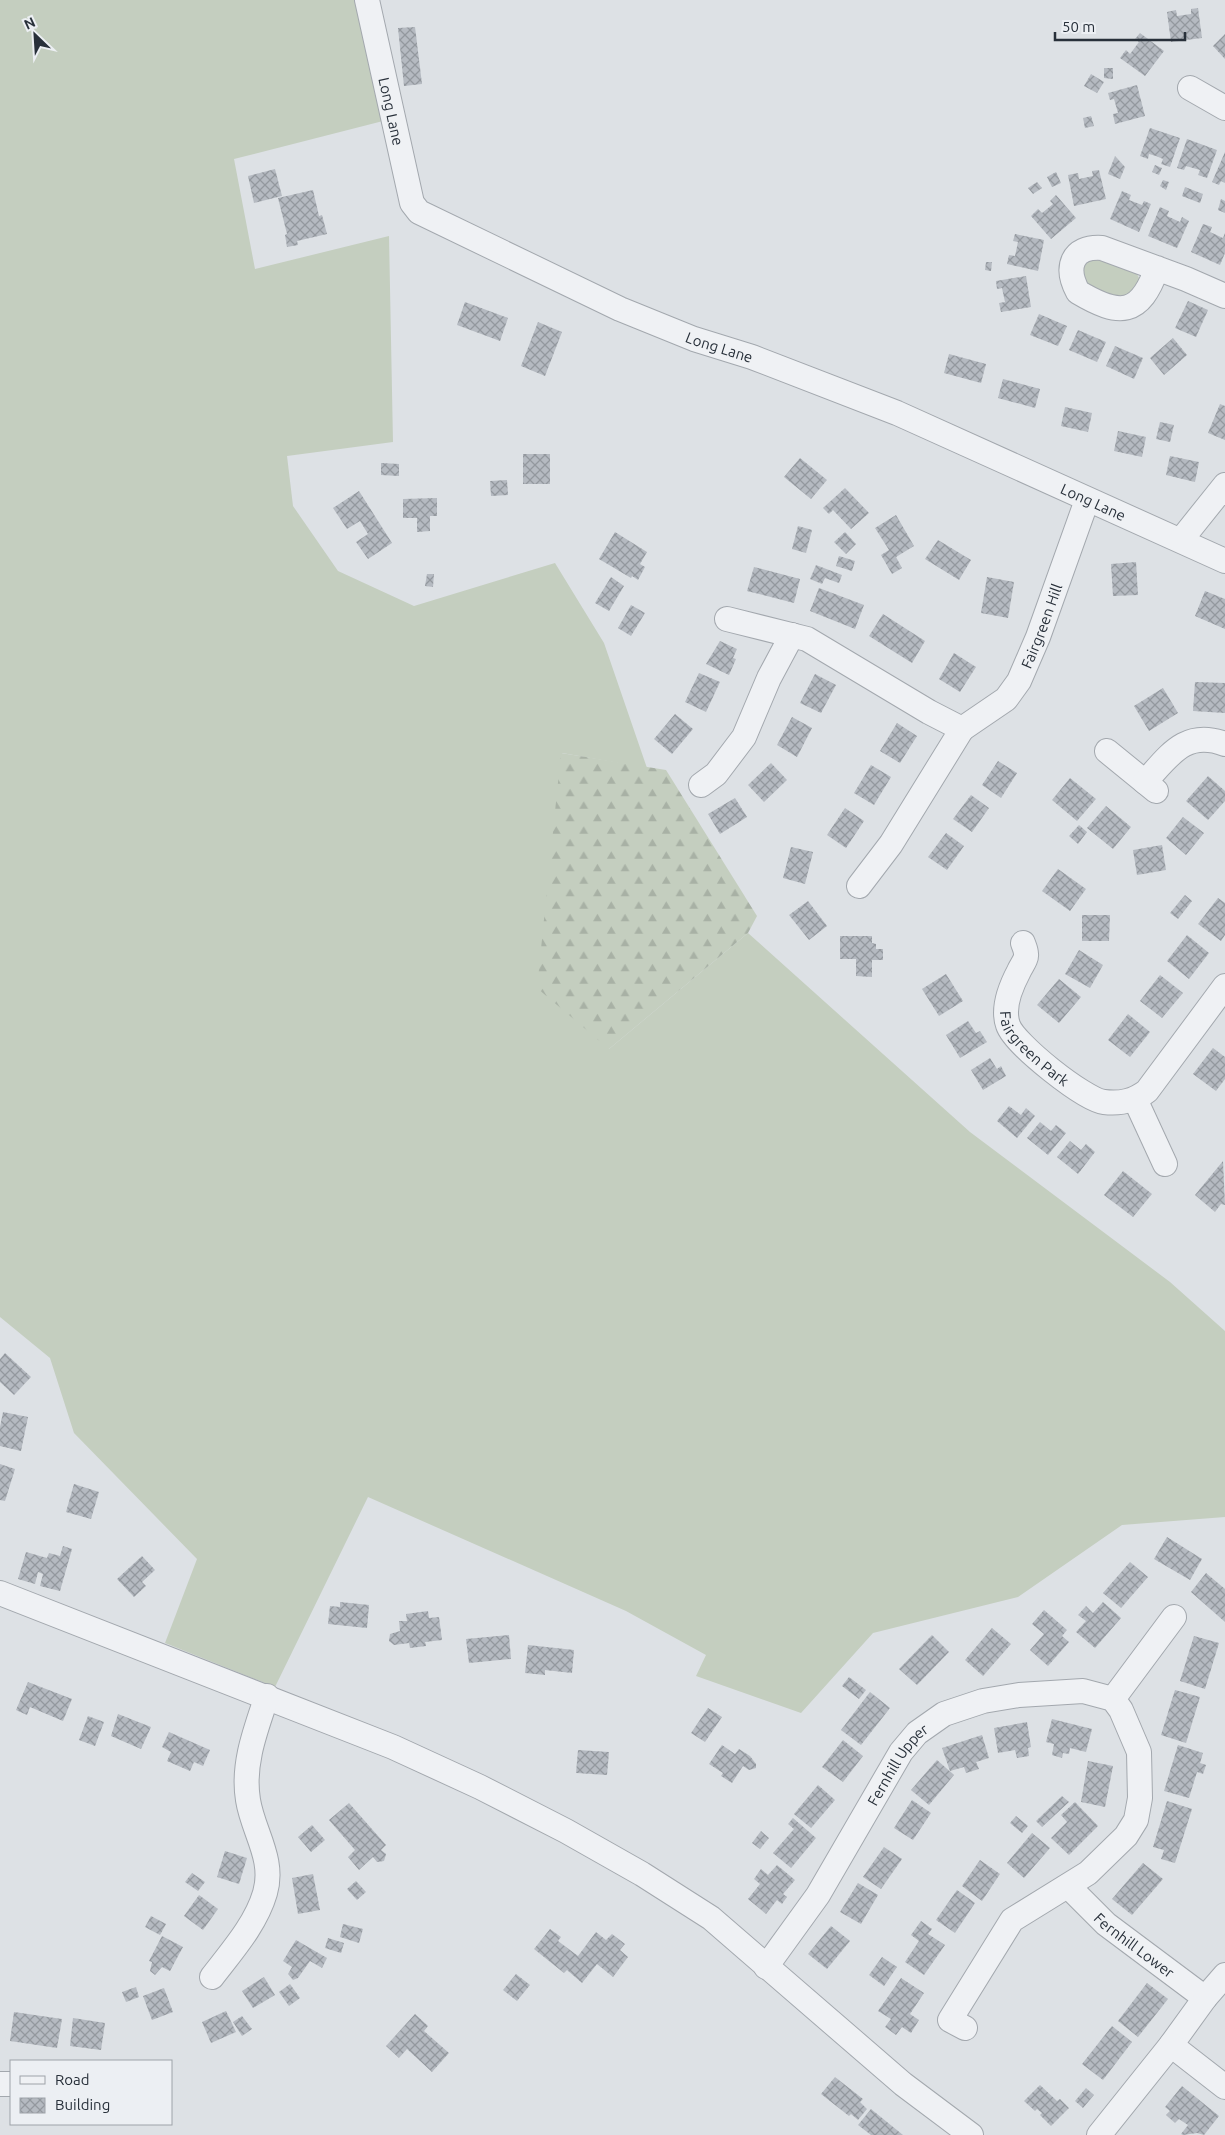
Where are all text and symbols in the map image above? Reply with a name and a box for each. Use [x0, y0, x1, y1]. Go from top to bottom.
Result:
north arrow [10, 10, 60, 60]
scale bar [1055, 10, 1185, 42]
text: N [21, 14, 38, 33]
text: 50 m [1062, 18, 1095, 35]
street label: Long Lane [376, 76, 407, 147]
street label: Long Lane [683, 328, 755, 365]
street label: Long Lane [1058, 480, 1128, 524]
street label: Fairgreen Hill [1017, 581, 1065, 671]
street label: Fairgreen Park [997, 1011, 1073, 1089]
street label: Fernhill Upper [864, 1720, 931, 1808]
street label: Fernhill Lower [1091, 1909, 1178, 1981]
legend [10, 2060, 172, 2125]
text: Road [55, 2071, 90, 2088]
text: Building [55, 2096, 110, 2113]

